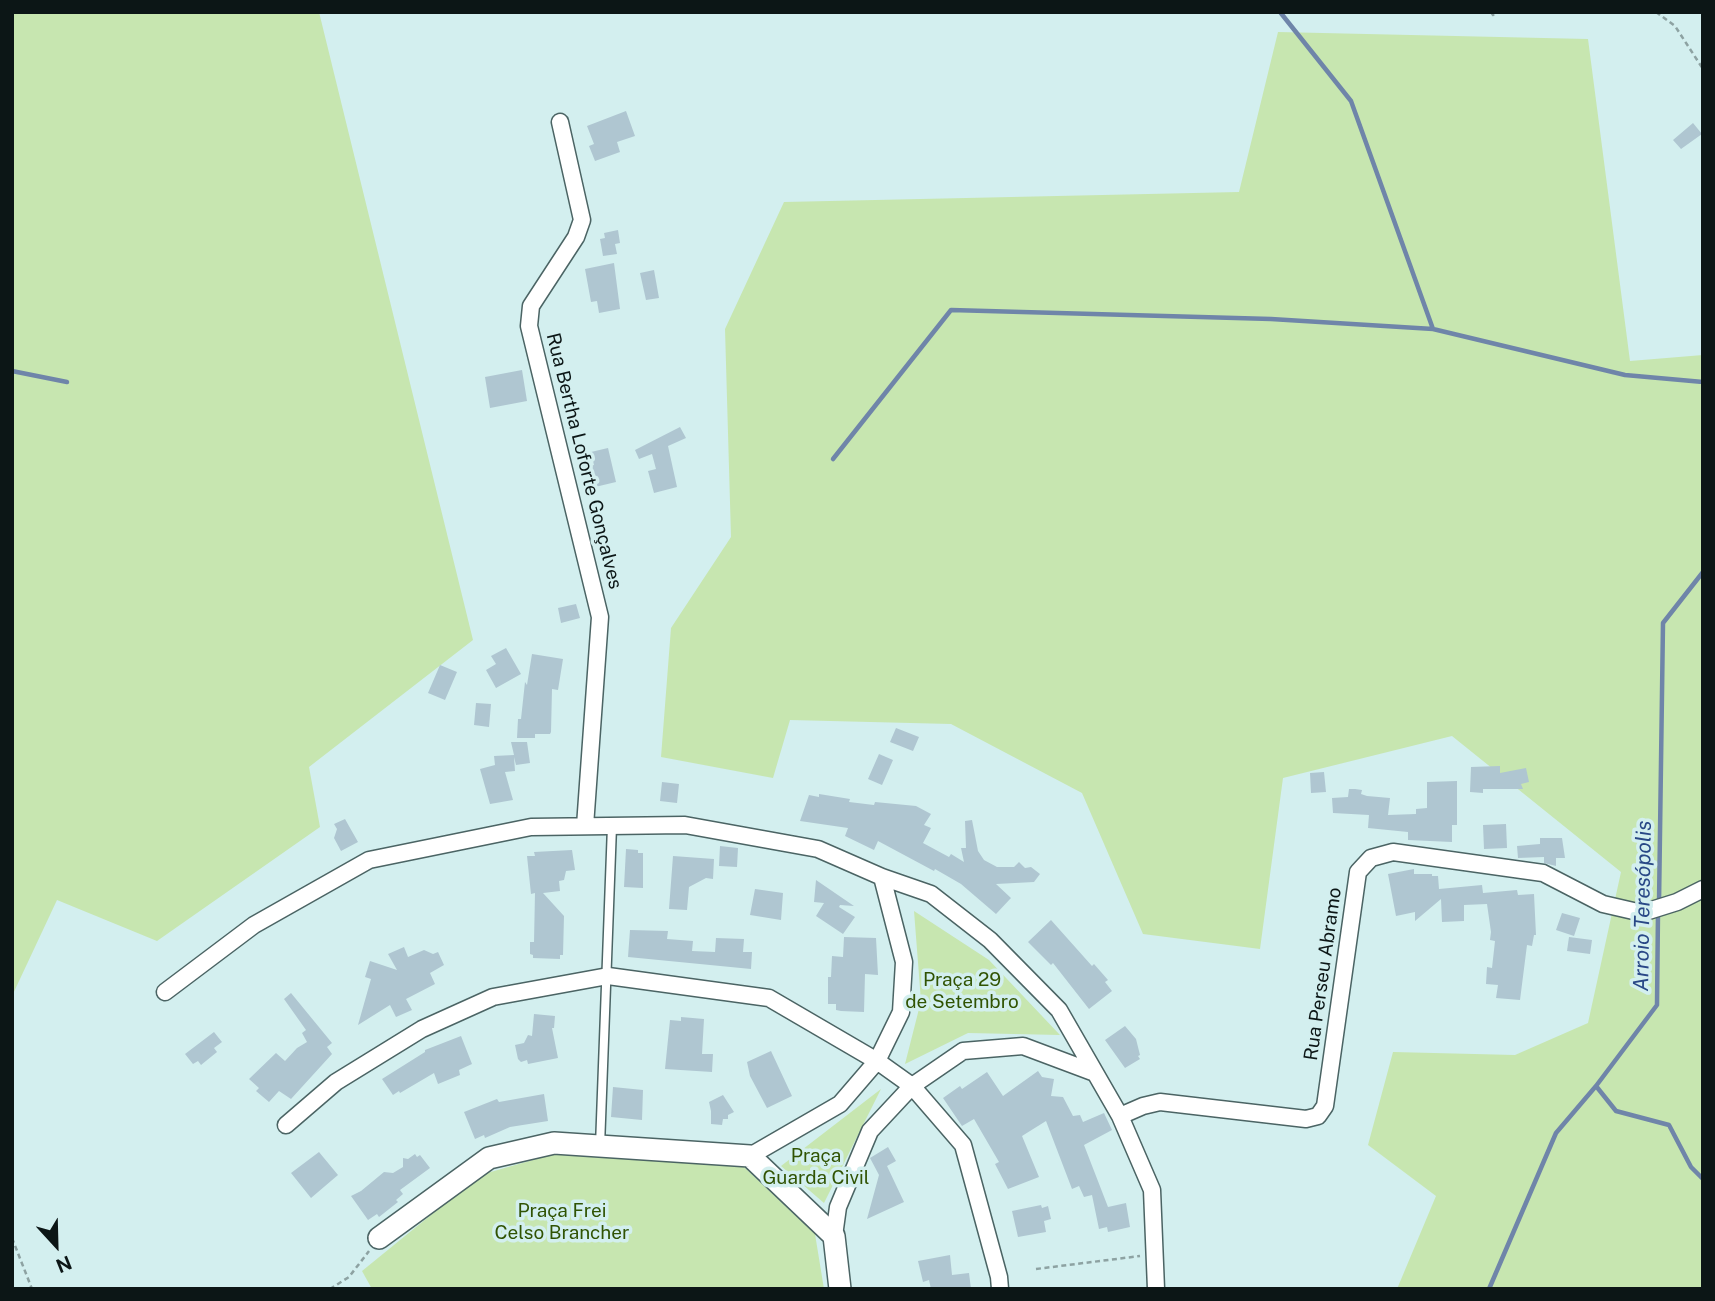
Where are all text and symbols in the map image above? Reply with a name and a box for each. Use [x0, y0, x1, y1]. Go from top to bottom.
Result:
street label: Rua Bertha Loforte Gonçalves [541, 331, 627, 591]
water label: Arroio Teresópolis [1629, 820, 1657, 992]
street label: Rua Perseu Abramo [1300, 886, 1346, 1062]
park label: Praça 29 de Setembro [905, 969, 1019, 1013]
park label: Praça Guarda Civil [762, 1145, 870, 1189]
park label: Praça Frei Celso Brancher [495, 1200, 629, 1244]
north arrow [21, 1210, 91, 1280]
text: N [53, 1251, 75, 1277]

